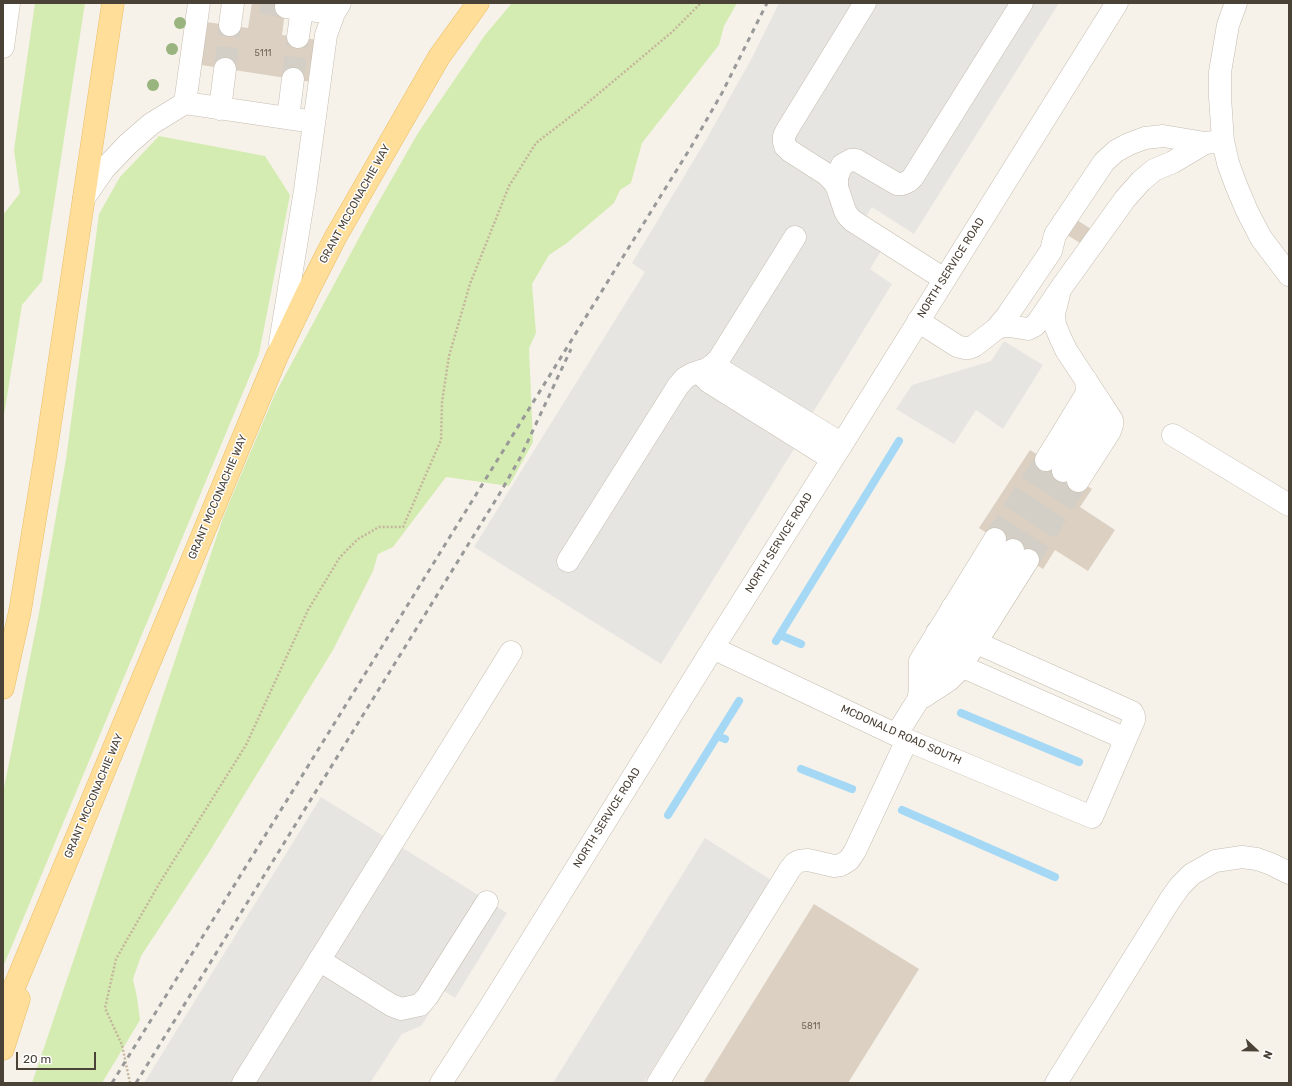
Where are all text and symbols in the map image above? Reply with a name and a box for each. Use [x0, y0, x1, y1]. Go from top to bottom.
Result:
house number: 5111 [255, 48, 271, 58]
street label: GRANT MCCONACHIE WAY [317, 142, 393, 266]
street label: NORTH SERVICE ROAD [915, 215, 987, 321]
street label: GRANT MCCONACHIE WAY [186, 433, 250, 561]
street label: NORTH SERVICE ROAD [743, 490, 815, 596]
street label: MCDONALD ROAD SOUTH [839, 702, 963, 768]
street label: GRANT MCCONACHIE WAY [62, 732, 126, 860]
street label: NORTH SERVICE ROAD [571, 765, 643, 871]
house number: 5811 [802, 1021, 820, 1031]
north arrow [1236, 1030, 1276, 1070]
scale bar [18, 1044, 98, 1070]
text: N [1260, 1049, 1275, 1061]
text: 20 m [23, 1052, 51, 1066]

